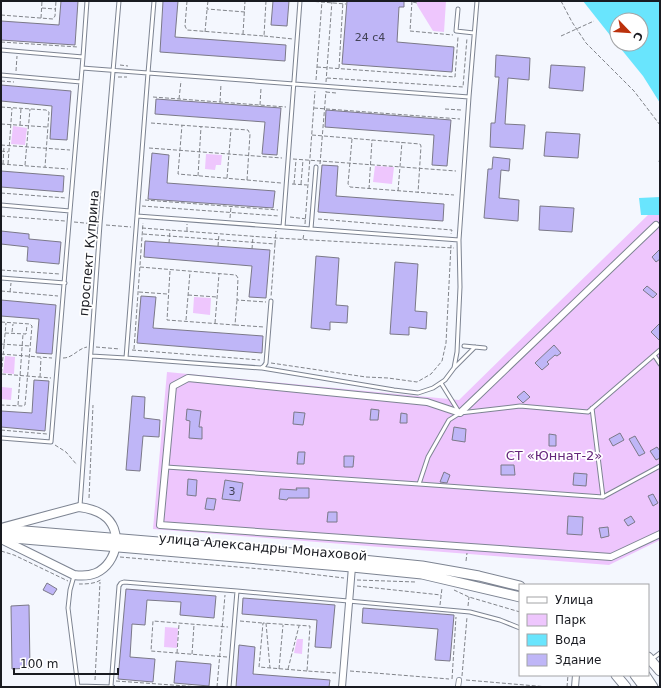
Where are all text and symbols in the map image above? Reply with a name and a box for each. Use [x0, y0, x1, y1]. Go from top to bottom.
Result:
north arrow [609, 12, 649, 52]
text: С [630, 30, 645, 42]
house number: 24 с4 [355, 31, 385, 44]
street label: проспект Куприна [76, 189, 102, 317]
park label: СТ «Юннат-2» [506, 448, 602, 463]
house number: 3 [229, 485, 236, 498]
street label: улица Александры Монаховой [158, 530, 368, 564]
legend [519, 584, 649, 676]
text: Улица [555, 593, 593, 607]
text: Парк [555, 613, 586, 627]
text: Вода [555, 633, 586, 647]
scale bar [14, 650, 118, 676]
text: Здание [555, 653, 601, 667]
text: 100 m [20, 657, 58, 671]

